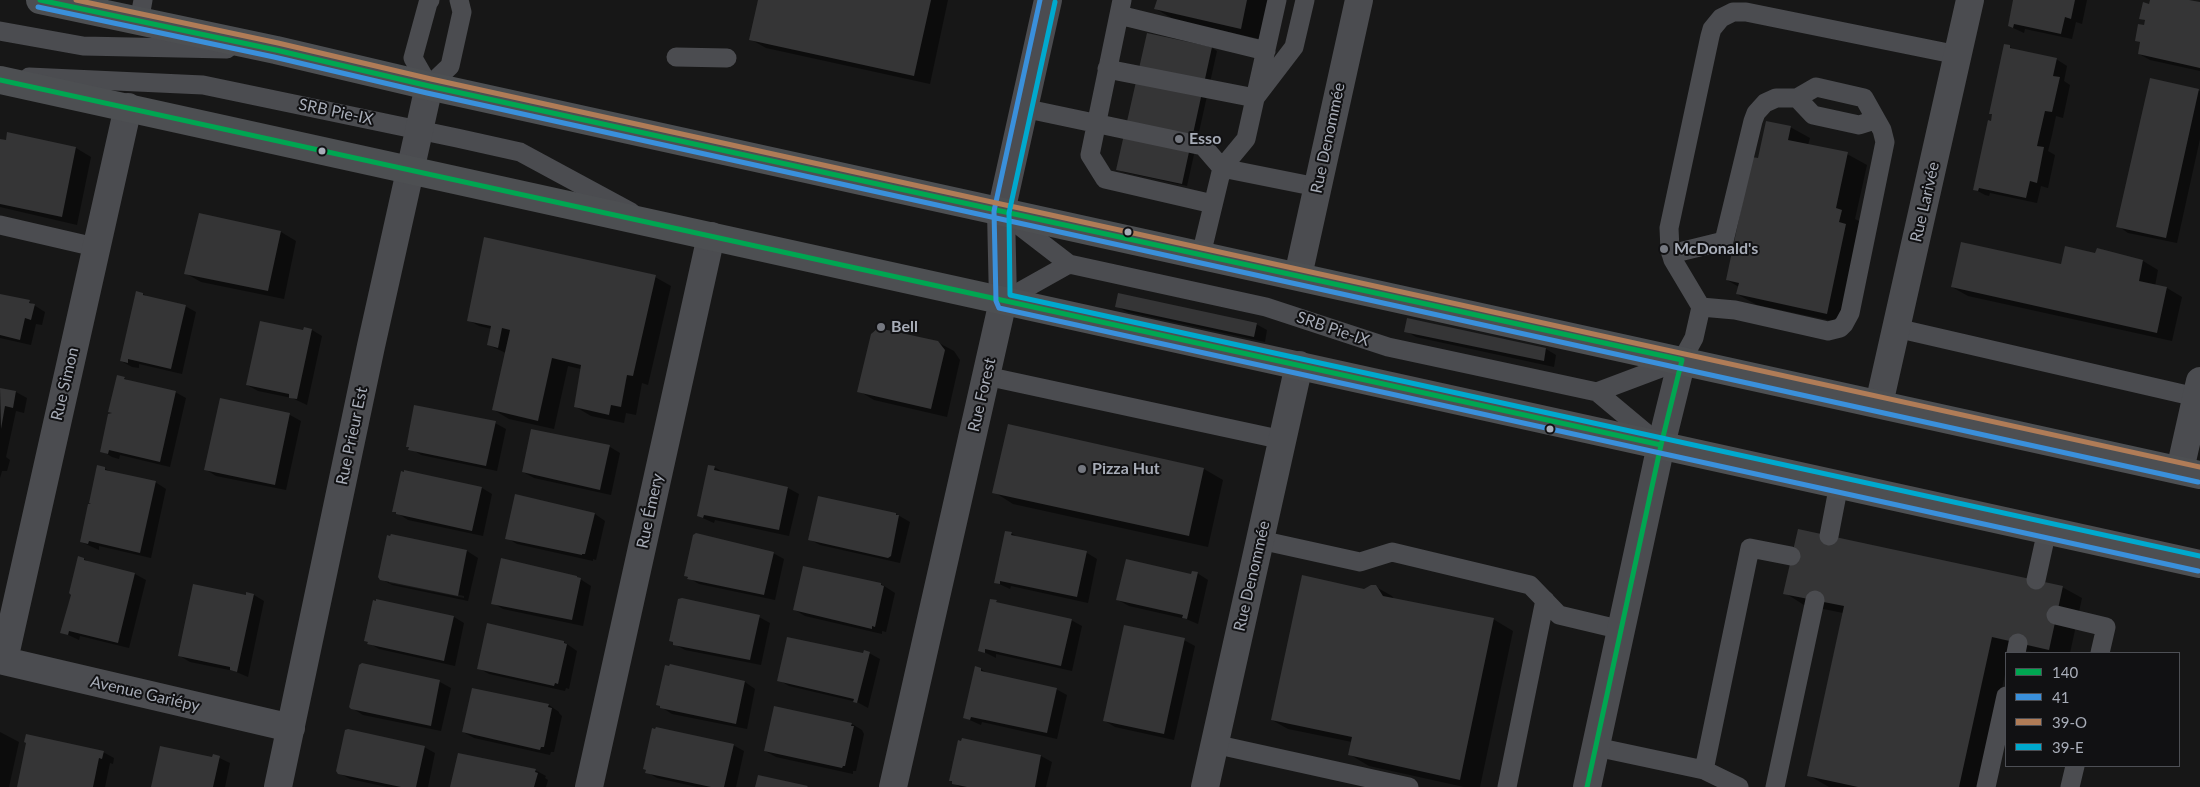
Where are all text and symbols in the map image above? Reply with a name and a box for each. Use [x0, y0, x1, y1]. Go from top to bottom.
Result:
street label: Rue Denommée [1307, 81, 1349, 195]
street label: SRB Pie-IX [297, 95, 375, 129]
place label: Esso [1189, 129, 1221, 149]
marker: Esso [1173, 133, 1185, 145]
unlabelled marker [317, 146, 327, 156]
street label: Rue Larivée [1906, 160, 1944, 244]
unlabelled marker [1123, 227, 1133, 237]
place label: McDonald's [1674, 239, 1758, 259]
marker: McDonald's [1658, 243, 1670, 255]
street label: SRB Pie-IX [1294, 308, 1372, 350]
place label: Bell [891, 317, 918, 337]
marker: Bell [875, 321, 887, 333]
street label: Rue Simon [47, 345, 83, 423]
street label: Rue Forest [964, 356, 1000, 434]
street label: Rue Prieur Est [332, 385, 372, 487]
unlabelled marker [1545, 424, 1555, 434]
place label: Pizza Hut [1092, 459, 1160, 479]
marker: Pizza Hut [1076, 463, 1088, 475]
street label: Rue Émery [633, 472, 667, 550]
street label: Rue Denommée [1230, 519, 1274, 633]
legend [2005, 652, 2180, 767]
text: 140 [2052, 663, 2078, 681]
street label: Avenue Gariépy [88, 672, 202, 716]
text: 41 [2052, 688, 2069, 706]
text: 39-O [2052, 713, 2087, 731]
text: 39-E [2052, 738, 2084, 756]

